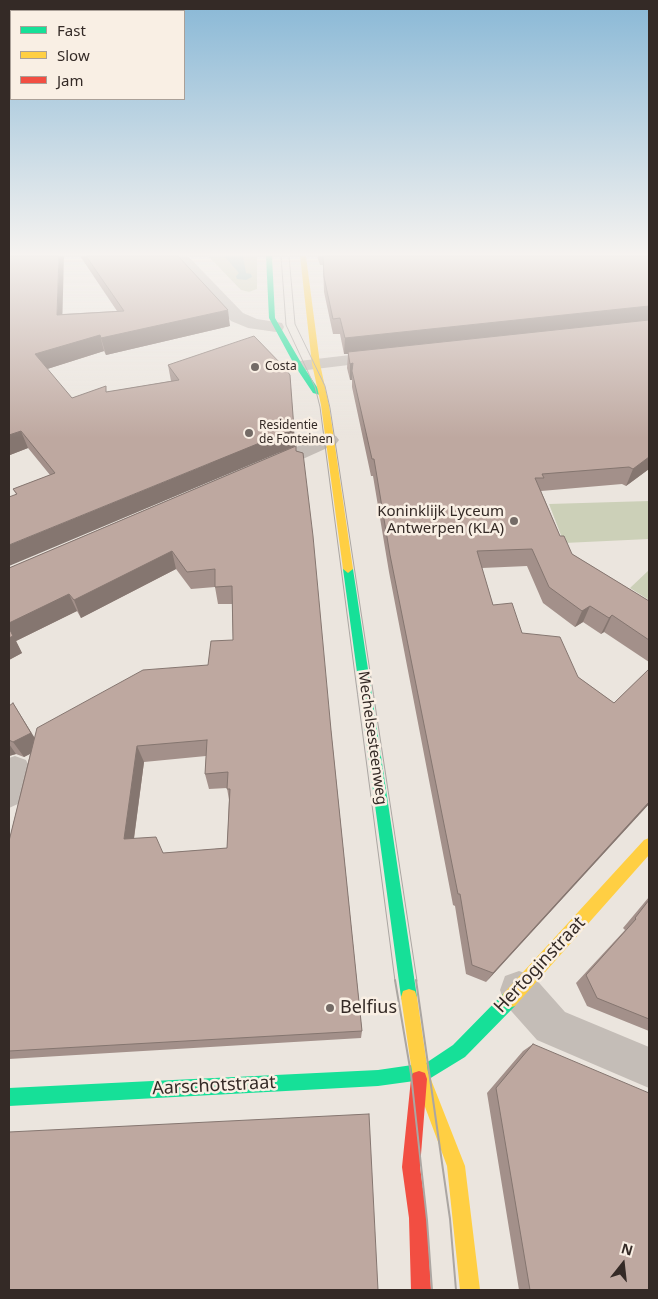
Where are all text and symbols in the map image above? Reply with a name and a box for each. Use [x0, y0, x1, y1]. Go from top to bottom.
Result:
legend [10, 10, 185, 100]
text: Fast [57, 20, 86, 40]
text: Slow [57, 45, 90, 65]
text: Jam [57, 70, 84, 90]
place label: Costa [265, 360, 297, 374]
marker: Costa [249, 361, 261, 373]
place label: Residentie de Fonteinen [259, 419, 333, 447]
marker: Residentie de Fonteinen [243, 427, 255, 439]
place label: Koninklijk Lyceum Antwerpen (KLA) [377, 503, 504, 538]
marker: Koninklijk Lyceum Antwerpen (KLA) [508, 515, 520, 527]
street label: Mechelsesteenweg [354, 670, 390, 806]
street label: Hertoginstraat [490, 912, 590, 1018]
place label: Belfius [340, 997, 397, 1019]
marker: Belfius [324, 1002, 336, 1014]
street label: Aarschotstraat [152, 1072, 276, 1100]
text: N [619, 1238, 635, 1260]
north arrow [598, 1239, 648, 1289]

